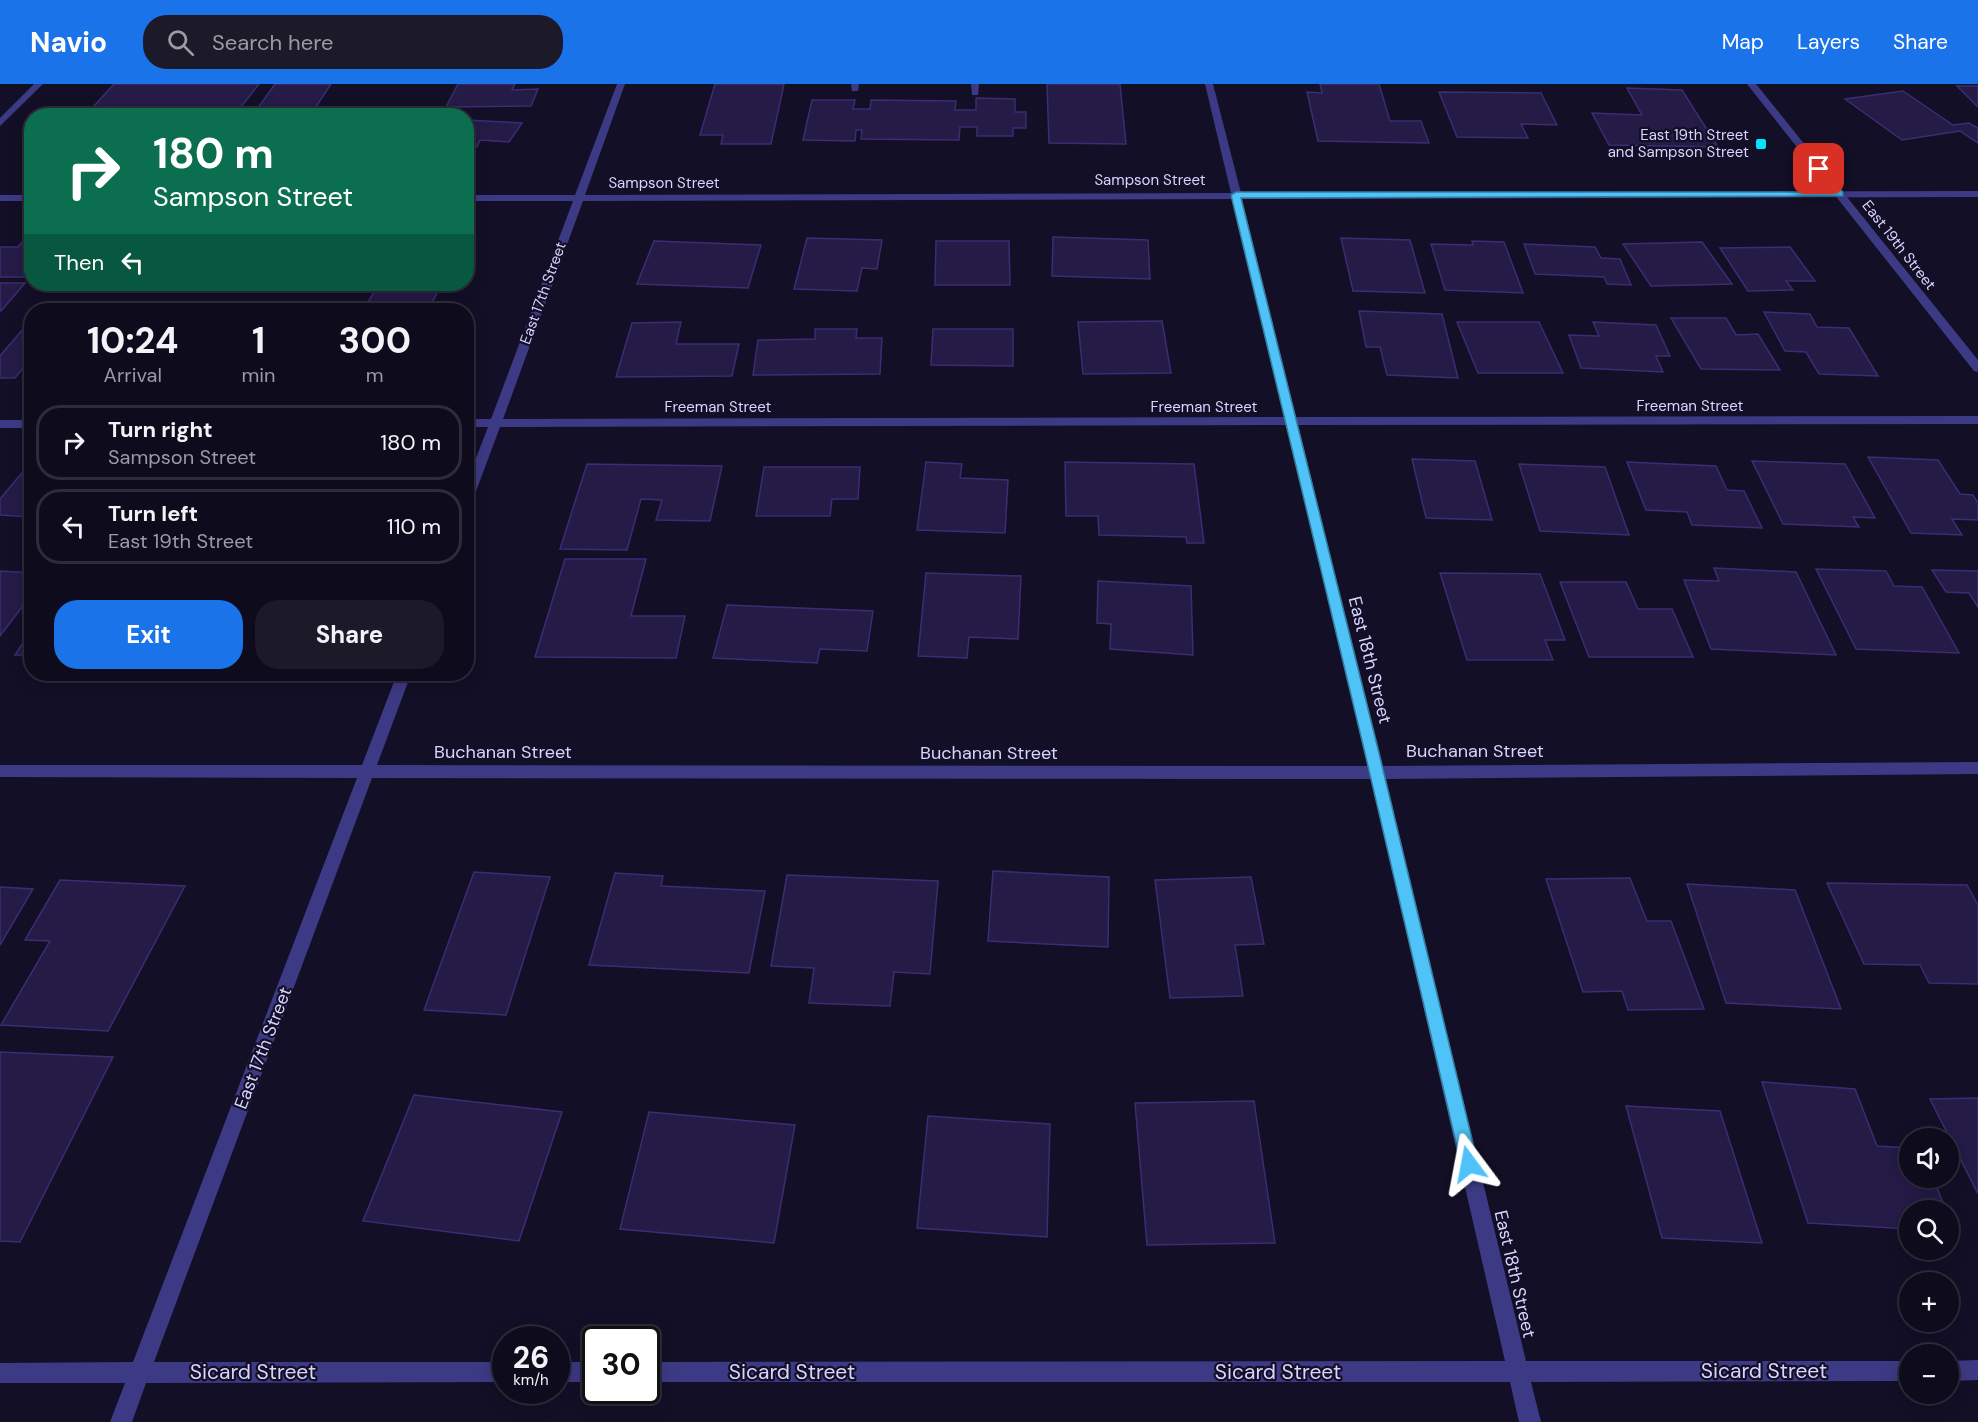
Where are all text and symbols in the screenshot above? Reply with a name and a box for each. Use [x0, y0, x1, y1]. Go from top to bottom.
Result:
search box [143, 15, 563, 69]
text: Navio [30, 24, 107, 61]
icon: search [164, 26, 197, 59]
text: Search here [212, 28, 333, 57]
text: Map [1722, 28, 1764, 56]
text: Layers [1797, 28, 1860, 56]
text: Share [1893, 28, 1948, 56]
place label: East 19th Street and Sampson Street [1608, 125, 1749, 162]
text: 180 m [153, 126, 274, 181]
icon: right [54, 132, 132, 210]
marker: East 19th Street and Sampson Street [1754, 137, 1768, 151]
pin [1793, 143, 1844, 194]
icon: arrive [1802, 152, 1835, 185]
street label: Sampson Street [1094, 170, 1206, 190]
street label: Sampson Street [608, 173, 720, 193]
text: Sampson Street [153, 179, 353, 214]
street label: East 19th Street [1858, 196, 1940, 294]
street label: East 17th Street [515, 239, 571, 347]
icon: left [116, 246, 149, 279]
text: Then [54, 248, 104, 277]
text: 10:24 [87, 317, 179, 364]
text: 1 [252, 317, 265, 364]
text: 300 [339, 317, 411, 364]
text: Arrival [104, 362, 162, 388]
text: min [241, 362, 276, 388]
text: m [366, 362, 384, 388]
street label: Freeman Street [1637, 396, 1744, 416]
street label: Freeman Street [665, 397, 772, 417]
street label: Freeman Street [1151, 397, 1258, 417]
text: Turn right [108, 415, 213, 444]
icon: right [57, 426, 90, 459]
text: 180 m [380, 428, 441, 457]
text: Sampson Street [108, 444, 256, 470]
text: Turn left [108, 499, 198, 528]
icon: left [57, 510, 90, 543]
text: 110 m [387, 512, 441, 541]
text: East 19th Street [108, 528, 253, 554]
street label: East 18th Street [1343, 594, 1397, 726]
button: Exit [54, 600, 243, 669]
button: Share [255, 600, 444, 669]
street label: Buchanan Street [1406, 739, 1544, 763]
street label: Buchanan Street [434, 740, 572, 764]
street label: Buchanan Street [920, 741, 1058, 765]
street label: East 17th Street [229, 984, 297, 1112]
map controls [1899, 1128, 1959, 1404]
button: sound [1899, 1128, 1959, 1188]
position arrow [1437, 1132, 1501, 1196]
button: search [1899, 1200, 1959, 1260]
street label: East 18th Street [1489, 1208, 1541, 1340]
button: + [1899, 1272, 1959, 1332]
speed limit sign: 30 [582, 1326, 660, 1404]
text: 26 [513, 1338, 549, 1377]
button: − [1899, 1344, 1959, 1404]
street label: Sicard Street [1701, 1357, 1827, 1385]
street label: Sicard Street [190, 1358, 316, 1386]
street label: Sicard Street [729, 1358, 855, 1386]
street label: Sicard Street [1215, 1358, 1341, 1386]
text: km/h [513, 1370, 549, 1390]

